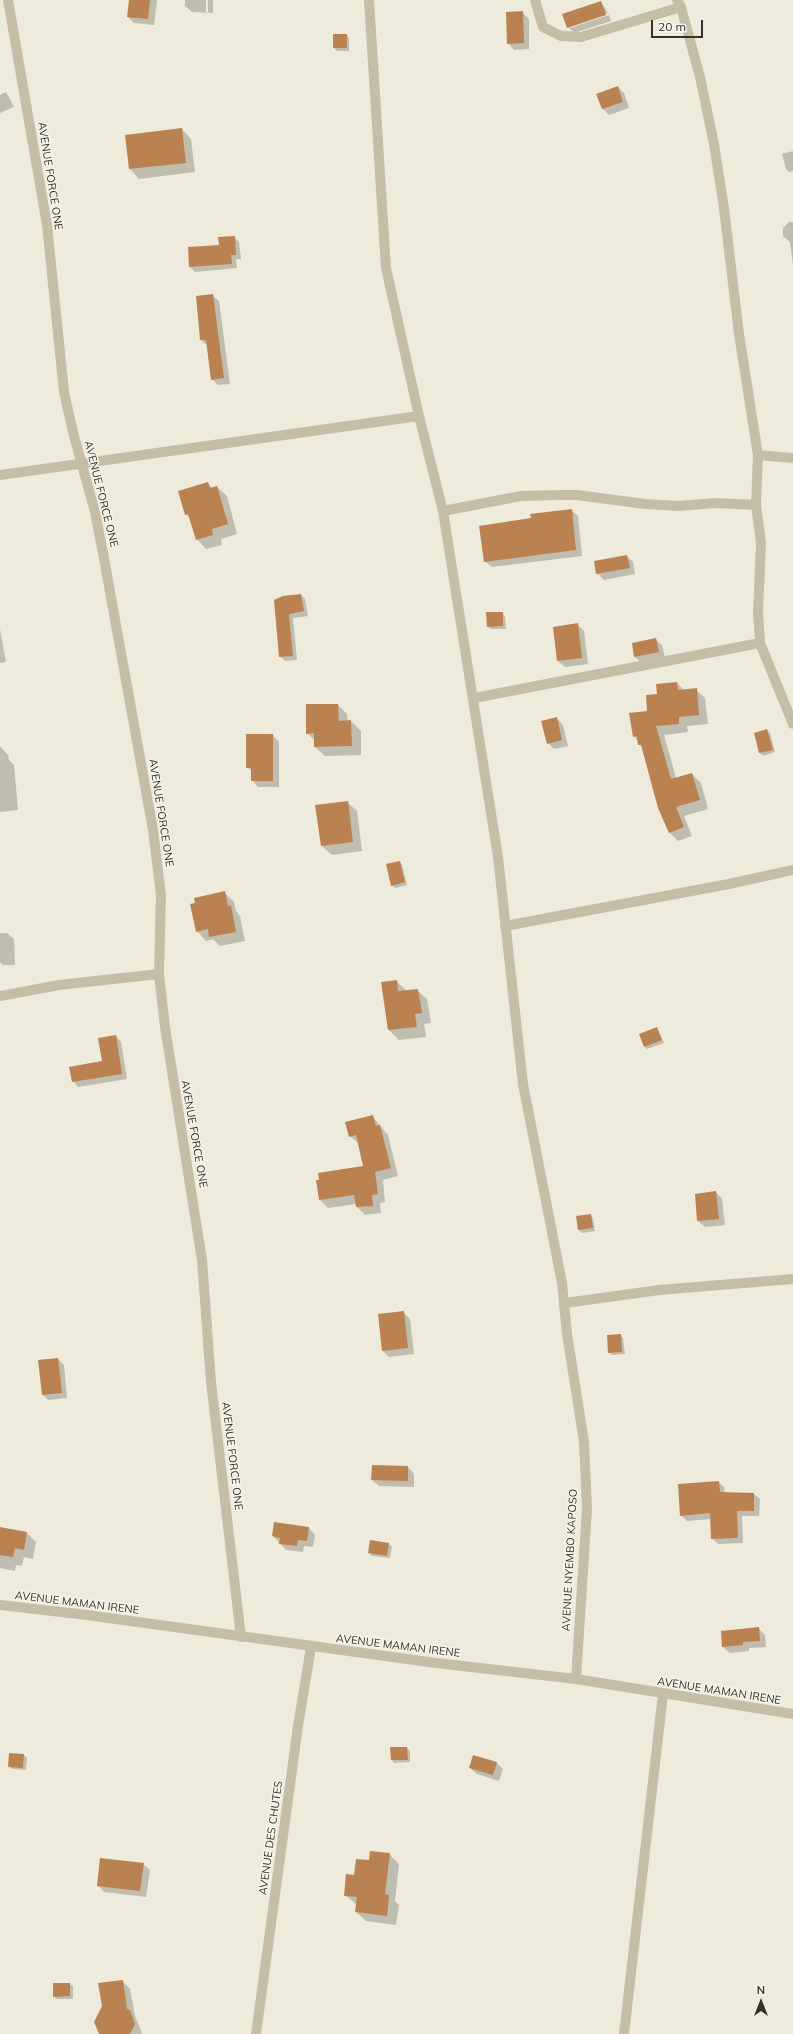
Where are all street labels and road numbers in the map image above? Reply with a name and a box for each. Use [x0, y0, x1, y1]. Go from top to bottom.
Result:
street label: AVENUE FORCE ONE [35, 121, 65, 231]
street label: AVENUE FORCE ONE [81, 439, 121, 549]
street label: AVENUE FORCE ONE [146, 758, 176, 868]
street label: AVENUE FORCE ONE [178, 1079, 210, 1189]
street label: AVENUE FORCE ONE [219, 1401, 245, 1511]
street label: AVENUE NYEMBO KAPOSO [560, 1488, 580, 1632]
street label: AVENUE MAMAN IRENE [14, 1589, 140, 1617]
street label: AVENUE MAMAN IRENE [335, 1632, 461, 1660]
street label: AVENUE MAMAN IRENE [656, 1675, 782, 1707]
street label: AVENUE DES CHUTES [256, 1780, 286, 1896]

